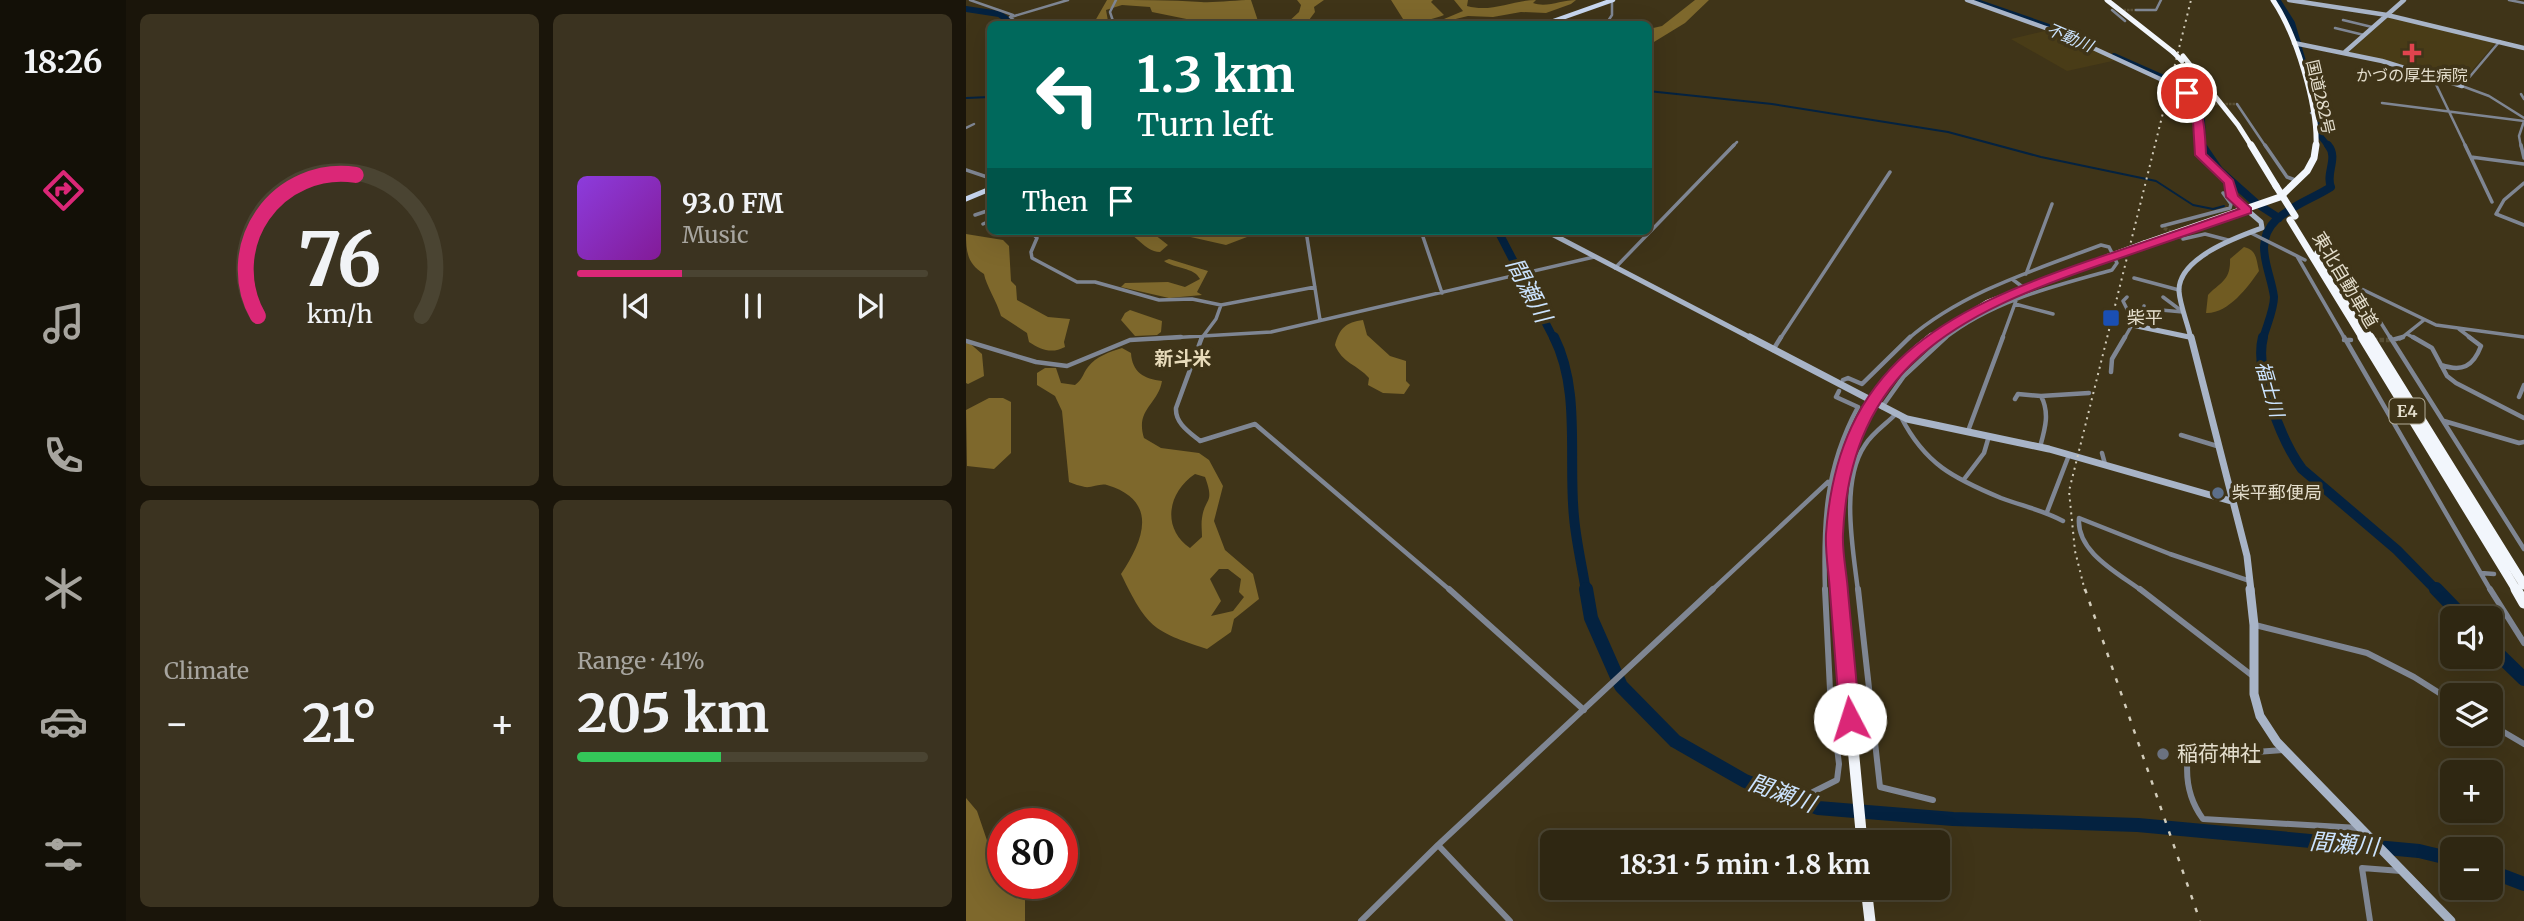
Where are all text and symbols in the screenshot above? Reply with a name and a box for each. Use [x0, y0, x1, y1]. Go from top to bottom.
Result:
water label: 不動川 [2044, 18, 2098, 56]
text: 18:26 [24, 42, 102, 82]
marker: かづの厚生病院 [2402, 43, 2422, 63]
text: 1.3 km [1137, 44, 1295, 105]
icon: left [1022, 49, 1113, 140]
street label: 国道282号 [2303, 58, 2339, 136]
pin [2157, 63, 2217, 123]
place label: かづの厚生病院 [2356, 65, 2468, 85]
icon: arrive [2168, 74, 2206, 112]
text: Turn left [1137, 105, 1274, 145]
icon: directions [39, 166, 88, 215]
icon: arrive [1102, 182, 1140, 220]
text: Then [1022, 185, 1088, 218]
text: 93.0 FM [682, 187, 784, 220]
text: 76 [298, 215, 381, 307]
text: Music [682, 220, 749, 249]
street label: 東北自動車道 [2308, 228, 2383, 332]
water label: 間瀬川 [1500, 252, 1560, 330]
icon: previous [617, 287, 655, 325]
icon: pause [734, 287, 772, 325]
icon: next [851, 287, 889, 325]
text: km/h [306, 298, 373, 330]
icon: music [39, 299, 88, 348]
place label: 柴平 [2127, 306, 2163, 329]
marker: 柴平 [2101, 308, 2121, 328]
district label: 新斗米 [1154, 346, 1212, 370]
water label: 福士川 [2251, 358, 2290, 422]
road number: E4 [2390, 398, 2424, 424]
icon: phone [39, 431, 88, 480]
place label: 柴平郵便局 [2232, 481, 2322, 504]
marker: 柴平郵便局 [2210, 485, 2226, 501]
icon: climate [39, 564, 88, 613]
map controls [2440, 606, 2503, 900]
button: sound [2440, 606, 2503, 669]
text: Range · 41% [577, 646, 705, 675]
text: Climate [164, 656, 249, 685]
text: 205 km [577, 681, 769, 746]
position arrow [1813, 682, 1887, 756]
button: layers [2440, 683, 2503, 746]
text: 21° [302, 691, 377, 756]
icon: car [39, 697, 88, 746]
text: − [164, 700, 189, 747]
text: + [490, 700, 515, 747]
place label: 稲荷神社 [2177, 740, 2261, 767]
marker: 稲荷神社 [2155, 746, 2171, 762]
button: + [2440, 760, 2503, 823]
water label: 間瀬川 [1745, 767, 1822, 819]
speed limit sign: 80 [987, 808, 1078, 899]
water label: 間瀬川 [2308, 826, 2383, 861]
icon: filters [39, 830, 88, 879]
button: − [2440, 837, 2503, 900]
text: 18:31 · 5 min · 1.8 km [1619, 848, 1871, 881]

